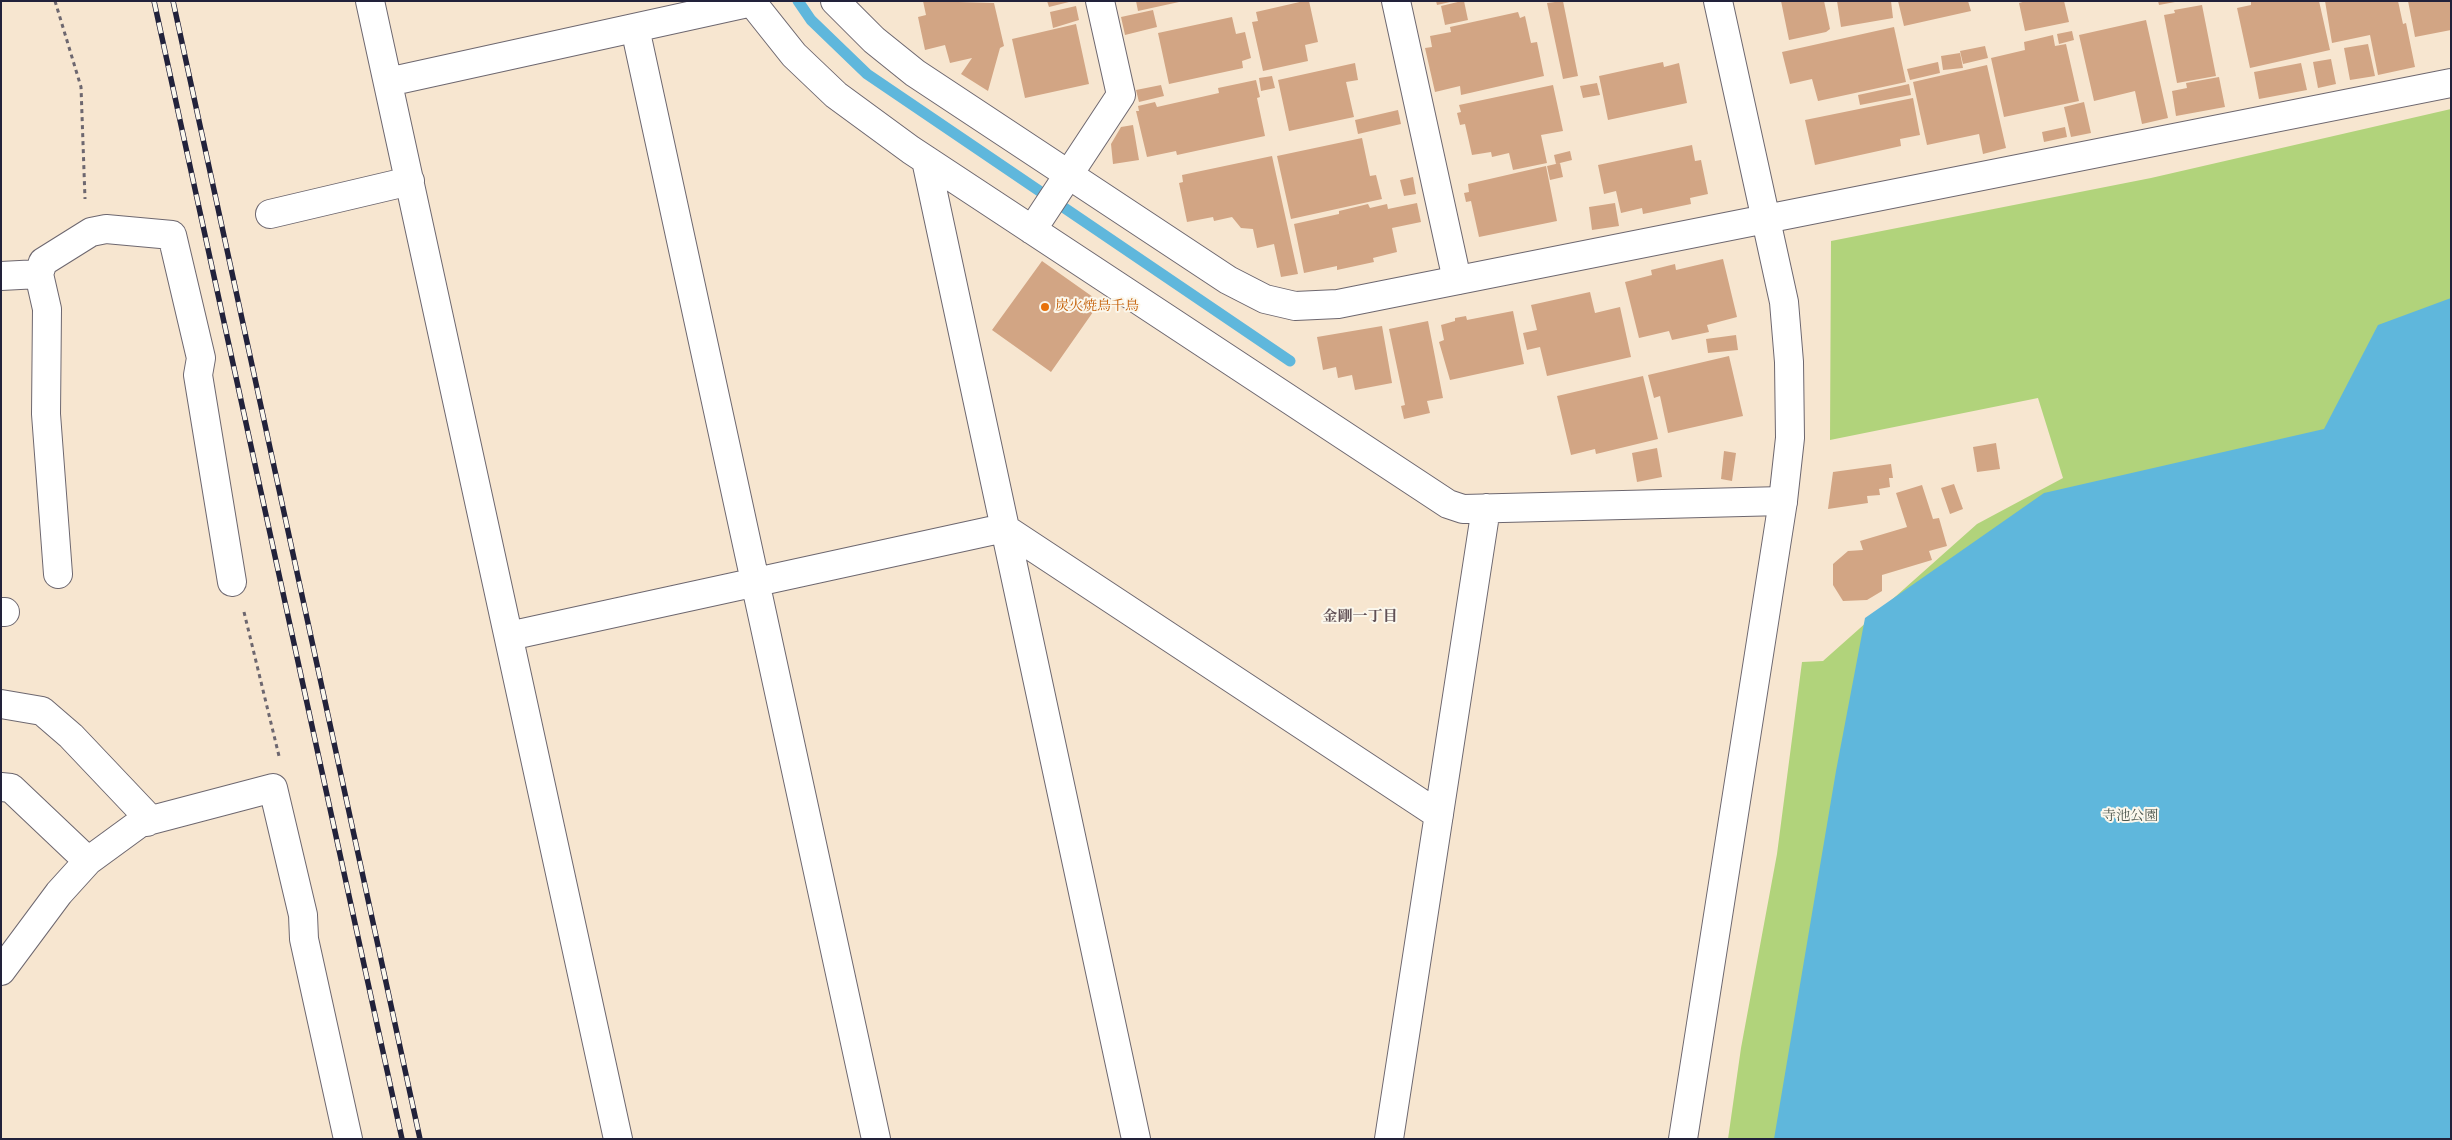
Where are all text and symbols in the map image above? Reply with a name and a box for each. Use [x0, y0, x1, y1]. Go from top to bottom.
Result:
place label: 炭火焼鳥千鳥 [1055, 299, 1139, 315]
marker: 炭火焼鳥千鳥 [1039, 301, 1051, 313]
district label: 金剛一丁目 [1323, 609, 1397, 627]
park label: 寺池公園 [2102, 809, 2158, 825]

